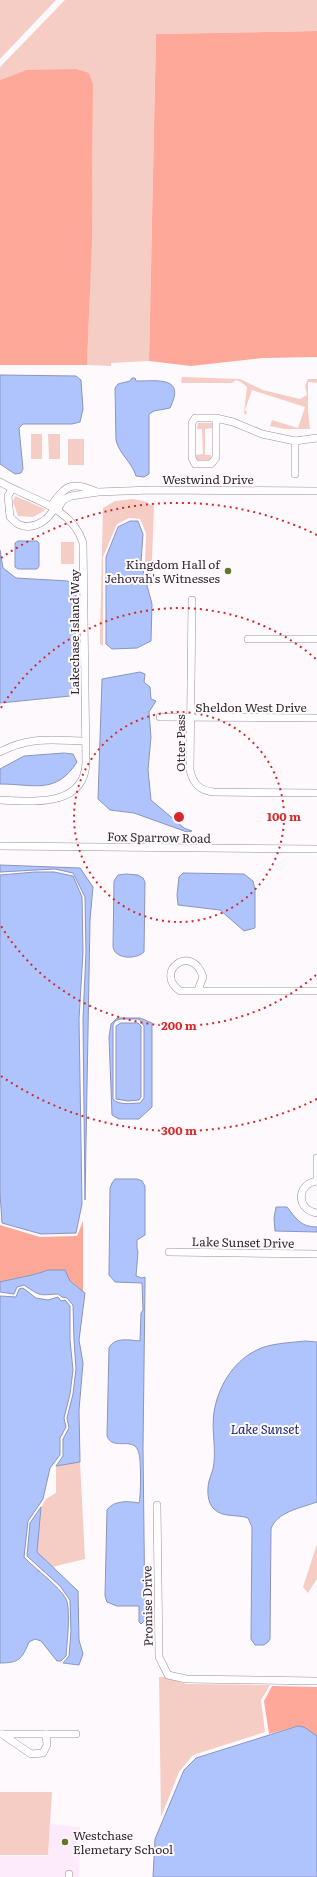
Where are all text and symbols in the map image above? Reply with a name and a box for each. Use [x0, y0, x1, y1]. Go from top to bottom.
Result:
street label: Westwind Drive [162, 470, 254, 488]
place label: Kingdom Hall of Jehovah's Witnesses [105, 555, 221, 587]
marker: Kingdom Hall of Jehovah's Witnesses [223, 566, 233, 576]
street label: Lakechase Island Way [65, 569, 83, 695]
street label: Sheldon West Drive [195, 698, 307, 716]
street label: Otter Pass [171, 714, 189, 772]
text: 100 m [267, 807, 301, 825]
centre of rings [172, 810, 186, 824]
street label: Fox Sparrow Road [107, 827, 212, 847]
text: 200 m [161, 1016, 197, 1034]
text: 300 m [161, 1121, 197, 1139]
street label: Lake Sunset Drive [192, 1232, 294, 1252]
water label: Lake Sunset [230, 1419, 300, 1438]
street label: Promise Drive [137, 1565, 157, 1647]
place label: Westchase Elemetary School [73, 1826, 173, 1858]
marker: Westchase Elemetary School [60, 1837, 70, 1847]

